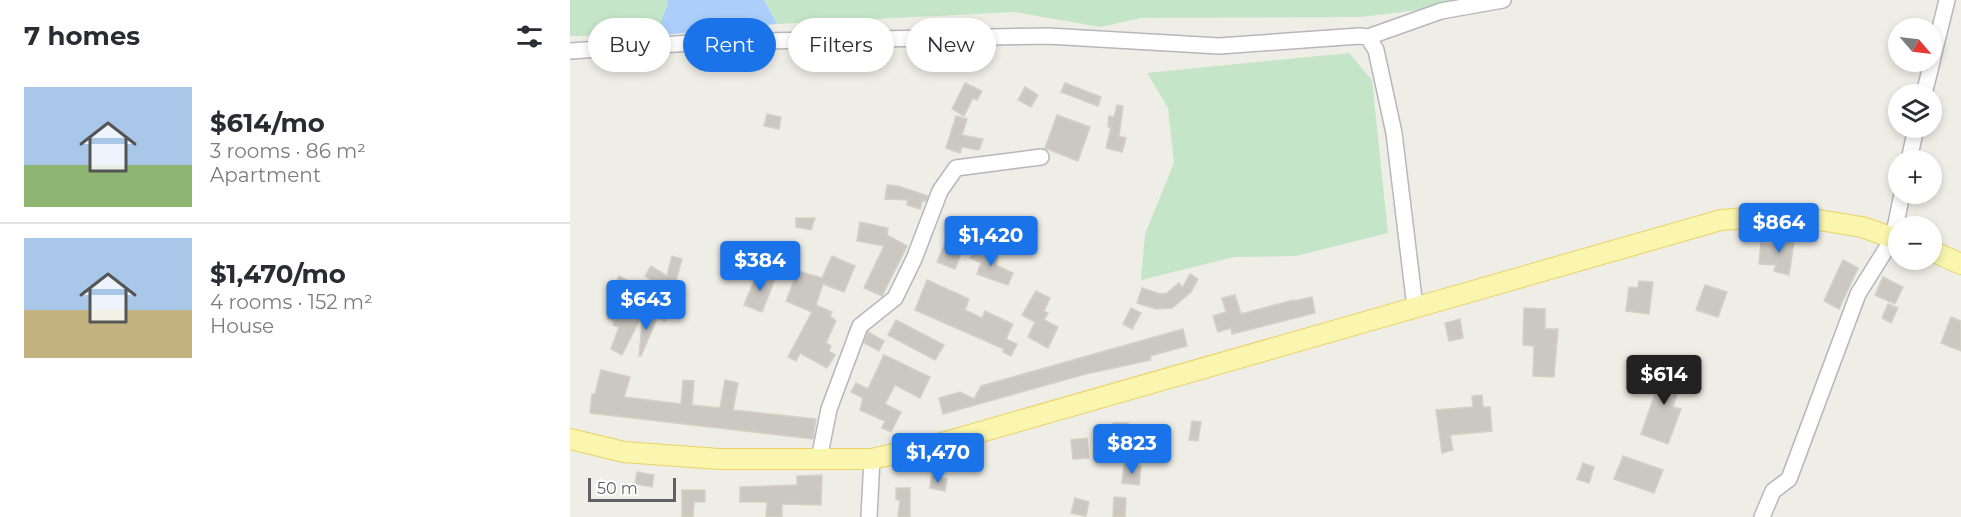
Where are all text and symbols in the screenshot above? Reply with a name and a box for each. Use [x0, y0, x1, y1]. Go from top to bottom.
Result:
chip: Buy [588, 18, 671, 72]
chip: Rent [683, 18, 776, 72]
chip: Filters [788, 18, 894, 72]
chip: New [906, 18, 996, 72]
north arrow [1888, 18, 1942, 72]
map controls [1888, 18, 1942, 270]
text: 7 homes [24, 20, 140, 52]
icon: filters [513, 20, 546, 53]
button: layers [1888, 84, 1942, 138]
text: $614/mo [210, 107, 325, 139]
icon: home [72, 111, 144, 183]
text: 3 rooms · 86 m² [210, 139, 366, 163]
button: + [1888, 150, 1942, 204]
text: Apartment [210, 163, 321, 187]
pin: $864 [1743, 203, 1815, 254]
text: $864 [1753, 210, 1805, 234]
pin: $1,420 [942, 216, 1040, 267]
button: − [1888, 216, 1942, 270]
text: $1,420 [959, 223, 1023, 247]
pin: $384 [724, 241, 796, 292]
text: $384 [734, 248, 786, 272]
text: $1,470/mo [210, 258, 346, 290]
icon: home [72, 262, 144, 334]
pin: $643 [610, 280, 682, 331]
text: $643 [621, 287, 672, 311]
text: 4 rooms · 152 m² [210, 290, 373, 314]
text: House [210, 314, 274, 338]
pin: $614 [1628, 355, 1700, 406]
text: $614 [1640, 362, 1688, 386]
pin: $823 [1096, 424, 1168, 475]
text: $823 [1107, 431, 1157, 455]
pin: $1,470 [889, 433, 987, 484]
text: $1,470 [906, 440, 970, 464]
scale bar [588, 475, 676, 502]
text: 50 m [597, 479, 638, 498]

